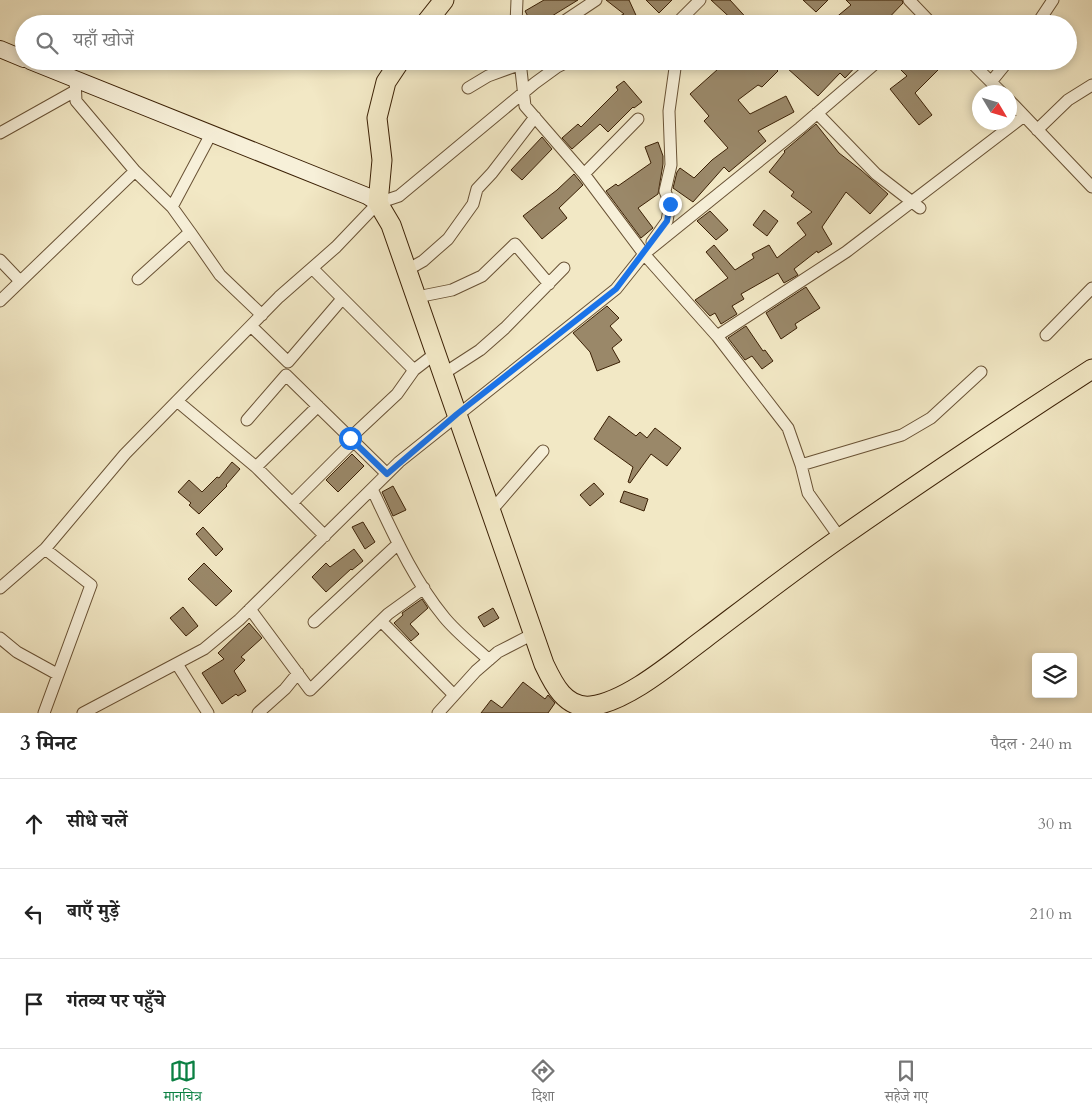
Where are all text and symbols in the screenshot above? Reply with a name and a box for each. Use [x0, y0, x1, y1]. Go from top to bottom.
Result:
search box [15, 15, 1077, 70]
text: यहाँ खोजें [73, 27, 134, 53]
icon: search [33, 29, 61, 57]
north arrow [972, 85, 1017, 130]
route end [659, 193, 682, 216]
route start [339, 427, 362, 450]
map controls [1032, 653, 1077, 698]
button: layers [1032, 653, 1077, 698]
text: 3 मिनट [20, 729, 76, 758]
text: पैदल · 240 m [991, 733, 1072, 755]
text: सीधे चलें [67, 808, 127, 834]
icon: ahead [20, 810, 48, 838]
text: 30 m [1038, 813, 1072, 835]
text: बाएँ मुड़ें [67, 898, 119, 924]
icon: left [20, 900, 48, 928]
text: 210 m [1030, 903, 1072, 925]
text: गंतव्य पर पहुँचे [67, 988, 165, 1014]
icon: arrive [20, 990, 48, 1018]
tab: मानचित्र [164, 1057, 202, 1110]
tab: दिशा [529, 1057, 557, 1110]
tab: सहेजे गए [885, 1057, 928, 1110]

